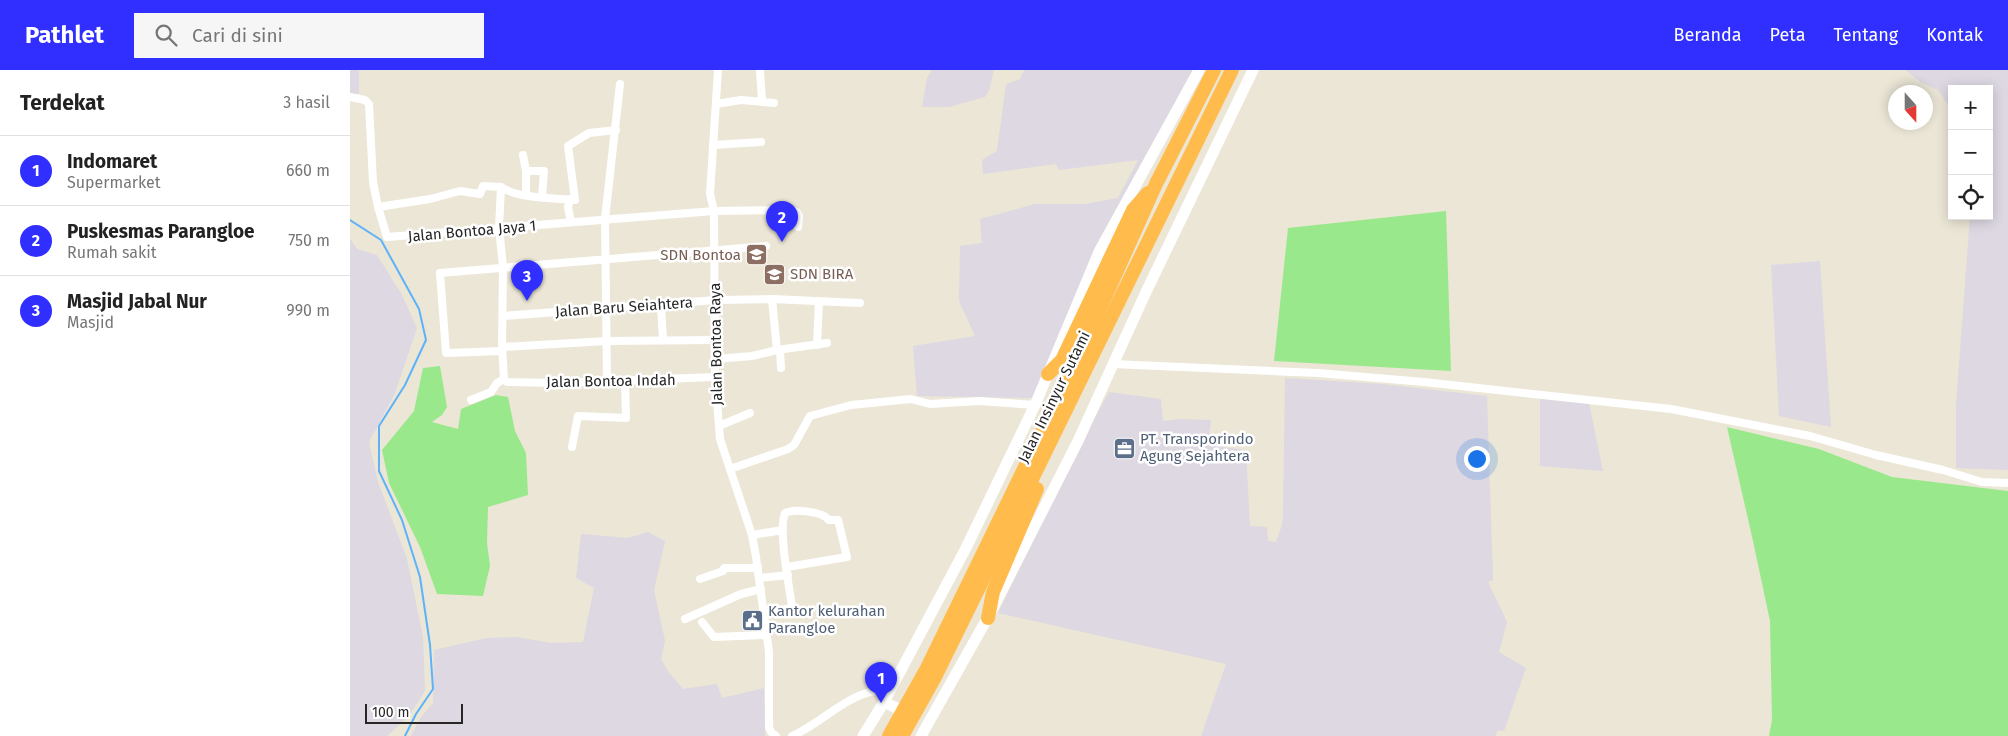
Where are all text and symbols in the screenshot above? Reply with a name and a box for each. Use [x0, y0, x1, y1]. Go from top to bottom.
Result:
search box [134, 13, 484, 58]
text: Pathlet [25, 21, 104, 49]
icon: search [152, 21, 180, 49]
text: Cari di sini [192, 24, 283, 47]
text: Beranda [1674, 24, 1742, 46]
text: Peta [1770, 24, 1805, 46]
text: Tentang [1833, 24, 1898, 46]
text: Kontak [1926, 24, 1983, 46]
north arrow [1888, 85, 1933, 130]
map controls [1948, 85, 1993, 220]
button: + [1948, 85, 1993, 130]
text: Terdekat [20, 90, 105, 116]
text: 3 hasil [283, 93, 330, 112]
button: − [1948, 130, 1993, 175]
text: Indomaret [67, 150, 157, 173]
text: 1 [32, 161, 40, 180]
text: 660 m [286, 161, 330, 180]
text: Supermarket [67, 173, 161, 192]
button: locate [1948, 175, 1993, 220]
pin: 2 [766, 201, 798, 242]
street label: Jalan Bontoa Jaya 1 [407, 216, 537, 246]
text: Puskesmas Parangloe [67, 220, 255, 243]
text: 2 [32, 231, 40, 250]
text: 750 m [288, 231, 330, 250]
text: Rumah sakit [67, 243, 157, 262]
school or university icon: SDN Bontoa [745, 243, 769, 267]
place label: SDN Bontoa [660, 246, 741, 264]
pin: 3 [511, 260, 543, 301]
school or university icon: SDN BIRA [762, 262, 786, 286]
place label: SDN BIRA [790, 265, 854, 283]
street label: Jalan Bontoa Raya [706, 283, 726, 405]
text: Masjid Jabal Nur [67, 290, 207, 313]
street label: Jalan Baru Seiahtera [555, 293, 693, 321]
text: 3 [32, 301, 40, 320]
text: 990 m [286, 301, 330, 320]
text: Masjid [67, 313, 114, 332]
street label: Jalan Insinyur Sutami [1014, 328, 1094, 466]
street label: Jalan Bontoa Indah [546, 371, 676, 391]
place label: PT. Transporindo Agung Sejahtera [1140, 430, 1254, 465]
office icon: PT. Transporindo Agung Sejahtera [1112, 436, 1136, 460]
your location [1464, 446, 1490, 472]
place label: Kantor kelurahan Parangloe [768, 602, 885, 637]
public building icon: Kantor kelurahan Parangloe [740, 608, 764, 632]
pin: 1 [865, 662, 897, 703]
scale bar [365, 701, 462, 724]
text: 100 m [372, 704, 409, 721]

